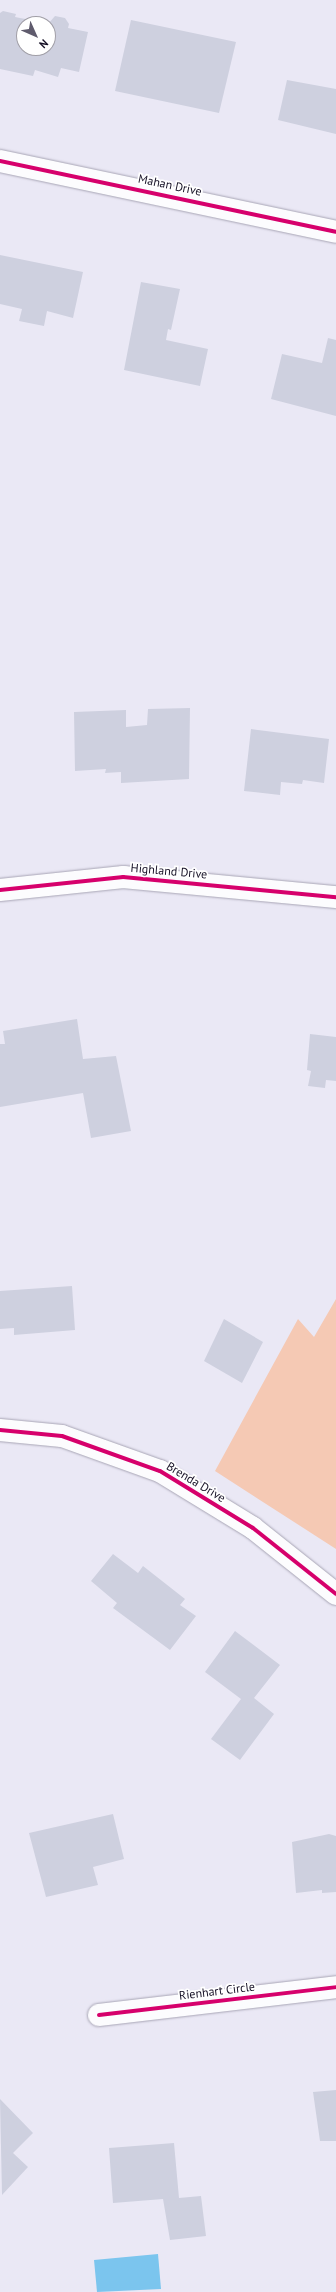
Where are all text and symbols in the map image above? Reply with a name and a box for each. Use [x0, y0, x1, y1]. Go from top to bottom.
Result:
north arrow [16, 16, 56, 56]
text: N [36, 36, 51, 51]
street label: Mahan Drive [137, 171, 203, 199]
street label: Highland Drive [130, 860, 208, 882]
street label: Brenda Drive [164, 1459, 228, 1505]
street label: Rienhart Circle [178, 1979, 256, 2003]

